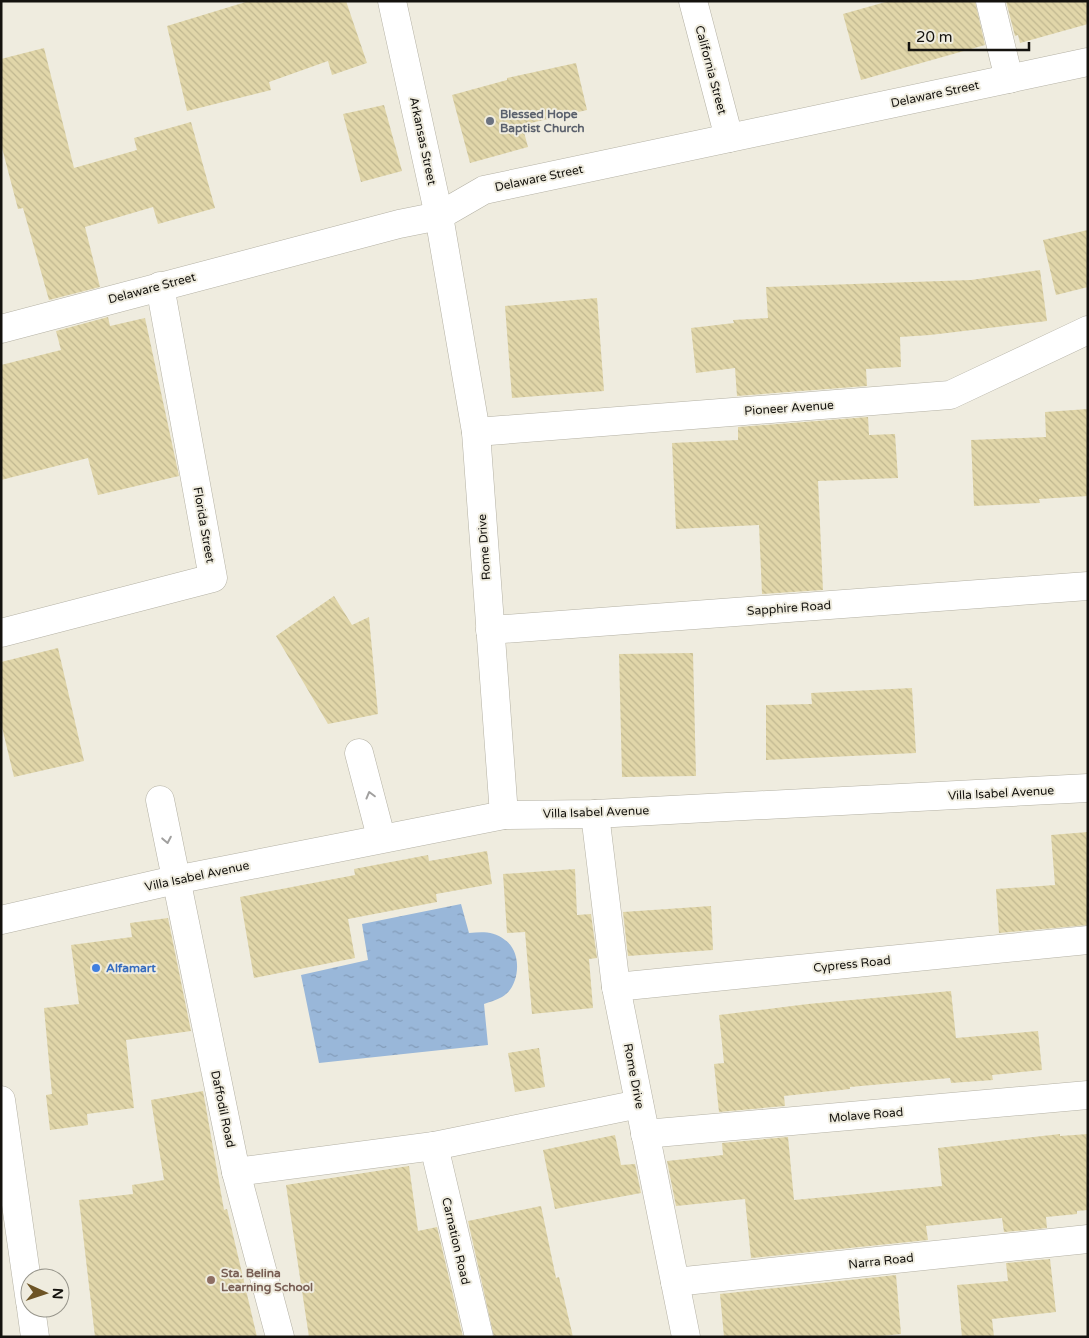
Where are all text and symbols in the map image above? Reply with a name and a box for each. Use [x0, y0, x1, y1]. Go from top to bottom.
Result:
scale bar [909, 20, 1029, 52]
street label: California Street [692, 24, 730, 116]
text: 20 m [916, 28, 953, 46]
street label: Delaware Street [890, 78, 981, 110]
street label: Arkansas Street [407, 96, 439, 187]
place label: Blessed Hope Baptist Church [500, 107, 585, 136]
marker: Blessed Hope Baptist Church [484, 115, 496, 127]
street label: Delaware Street [494, 162, 585, 194]
street label: Delaware Street [107, 269, 198, 306]
street label: Pioneer Avenue [744, 398, 834, 418]
street label: Florida Street [190, 486, 218, 564]
street label: Rome Drive [475, 513, 493, 581]
street label: Sapphire Road [747, 598, 831, 618]
street label: Villa Isabel Avenue [948, 783, 1055, 803]
one-way arrow [365, 791, 376, 800]
street label: Villa Isabel Avenue [543, 803, 650, 821]
one-way arrow [162, 835, 172, 844]
street label: Villa Isabel Avenue [144, 858, 251, 894]
street label: Cypress Road [813, 953, 891, 975]
place label: Alfamart [106, 961, 156, 975]
marker: Alfamart [90, 962, 102, 974]
street label: Rome Drive [621, 1042, 647, 1110]
street label: Daffodil Road [208, 1069, 238, 1149]
street label: Molave Road [828, 1105, 904, 1125]
street label: Carnation Road [439, 1196, 473, 1286]
street label: Narra Road [848, 1251, 914, 1271]
place label: Sta. Belina Learning School [221, 1266, 313, 1295]
north arrow [20, 1268, 70, 1318]
marker: Sta. Belina Learning School [205, 1274, 217, 1286]
text: N [49, 1288, 66, 1300]

